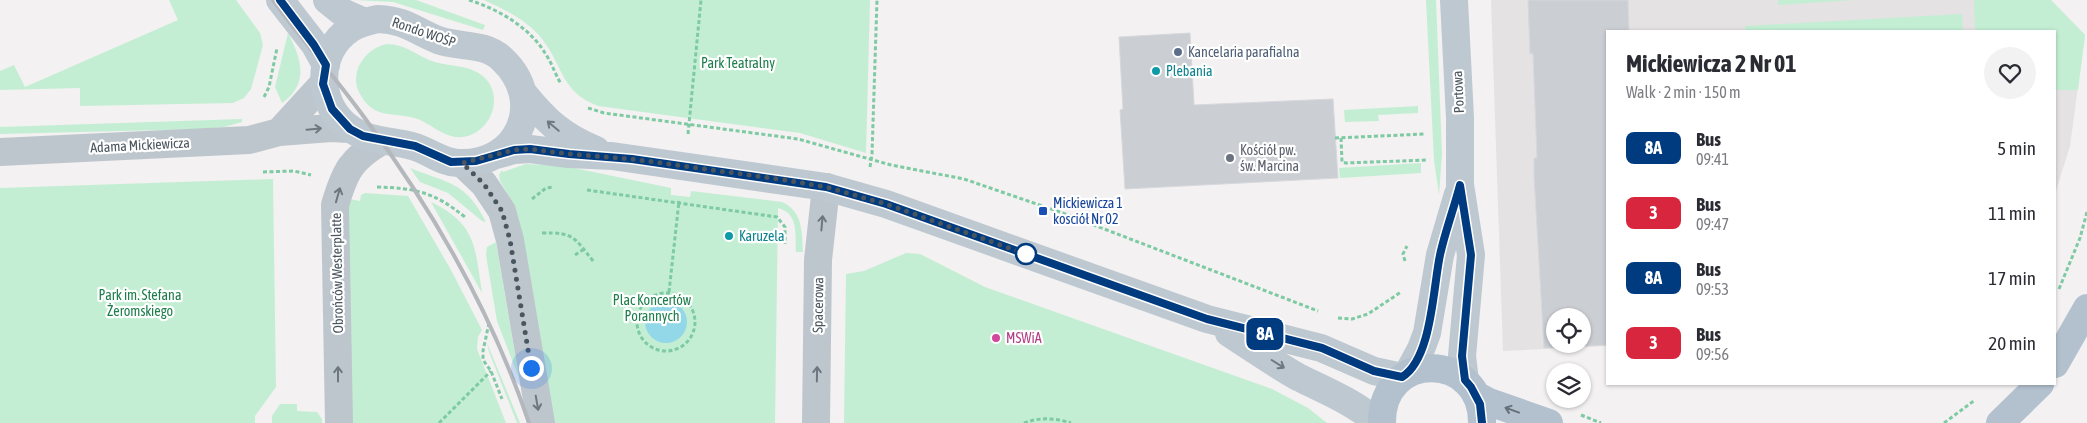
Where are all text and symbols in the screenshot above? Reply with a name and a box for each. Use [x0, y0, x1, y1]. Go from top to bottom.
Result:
street label: Rondo WOŚP [390, 14, 458, 50]
place label: Kancelaria parafialna [1188, 44, 1300, 60]
marker: Kancelaria parafialna [1172, 46, 1184, 58]
button: heart [1984, 47, 2036, 99]
text: Mickiewicza 2 Nr 01 [1626, 50, 1797, 77]
park label: Park Teatralny [701, 55, 775, 71]
place label: Plebania [1166, 63, 1212, 79]
marker: Plebania [1150, 65, 1162, 77]
street label: Portowa [1449, 70, 1467, 114]
text: Walk · 2 min · 150 m [1626, 83, 1740, 101]
one-way arrow [547, 121, 560, 132]
one-way arrow [306, 124, 322, 134]
text: Bus [1696, 128, 1721, 150]
street label: Adama Mickiewicza [90, 134, 190, 156]
text: 8A [1645, 137, 1662, 158]
text: 5 min [1997, 137, 2036, 159]
place label: Kościół pw. św. Marcina [1240, 142, 1299, 174]
text: 09:41 [1696, 150, 1729, 168]
marker: Kościół pw. św. Marcina [1224, 152, 1236, 164]
one-way arrow [334, 187, 343, 203]
text: Bus [1696, 193, 1721, 215]
place label: Mickiewicza 1 kosciół Nr 02 [1053, 195, 1123, 227]
text: 3 [1649, 202, 1658, 223]
text: 11 min [1988, 202, 2036, 224]
marker: Mickiewicza 1 kosciół Nr 02 [1037, 205, 1049, 217]
street label: Obrońców Westerplatte [328, 212, 346, 334]
text: 09:47 [1696, 215, 1729, 233]
one-way arrow [817, 216, 827, 232]
place label: Karuzela [739, 228, 784, 244]
marker: Karuzela [723, 230, 735, 242]
unlabelled marker [1015, 243, 1037, 265]
text: Bus [1696, 258, 1721, 280]
text: 8A [1645, 267, 1662, 288]
text: 17 min [1988, 267, 2036, 289]
street label: Spacerowa [810, 277, 826, 333]
text: 09:53 [1696, 280, 1729, 298]
park label: Park im. Stefana Żeromskiego [99, 287, 181, 319]
park label: Plac Koncertów Porannych [613, 292, 692, 324]
map controls [1546, 308, 1591, 408]
button: locate [1546, 308, 1591, 353]
line badge: 8A [1242, 318, 1288, 350]
text: 8A [1256, 323, 1274, 344]
text: Bus [1696, 323, 1721, 345]
place label: MSWiA [1006, 330, 1042, 346]
marker: MSWiA [990, 332, 1002, 344]
text: 3 [1649, 332, 1658, 353]
text: 20 min [1988, 332, 2036, 354]
text: 09:56 [1696, 345, 1729, 363]
your location [519, 356, 544, 381]
one-way arrow [1271, 358, 1285, 369]
button: layers [1546, 363, 1591, 408]
one-way arrow [333, 367, 343, 383]
one-way arrow [812, 367, 822, 383]
one-way arrow [533, 395, 543, 411]
one-way arrow [1505, 405, 1521, 414]

